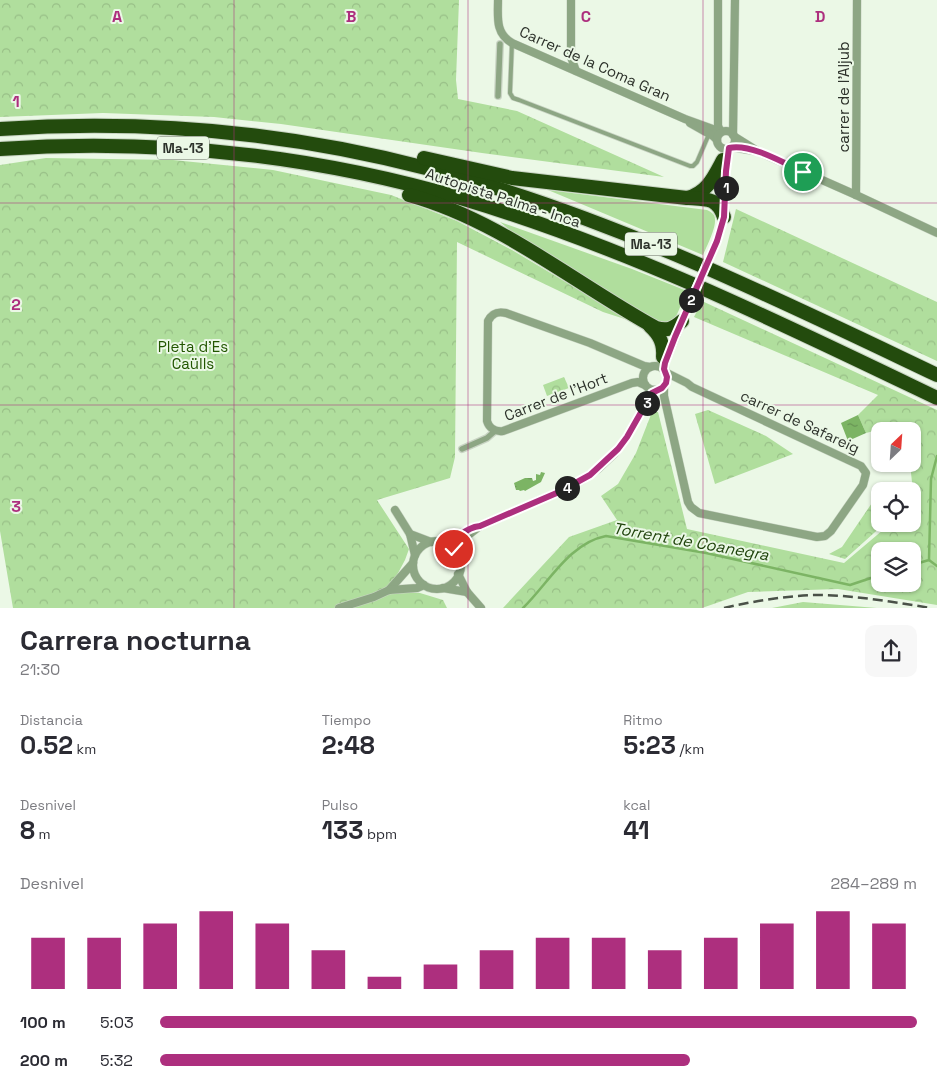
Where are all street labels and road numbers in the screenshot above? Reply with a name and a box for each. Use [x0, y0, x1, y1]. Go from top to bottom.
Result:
street label: Carrer de la Coma Gran [517, 22, 674, 106]
street label: carrer de l'Aljub [834, 41, 853, 153]
road number: Ma-13 [157, 136, 209, 160]
street label: Autopista Palma - Inca [423, 164, 583, 232]
road number: Ma-13 [625, 232, 677, 255]
street label: Carrer de l'Hort [501, 368, 610, 425]
street label: carrer de Safareig [738, 386, 863, 458]

